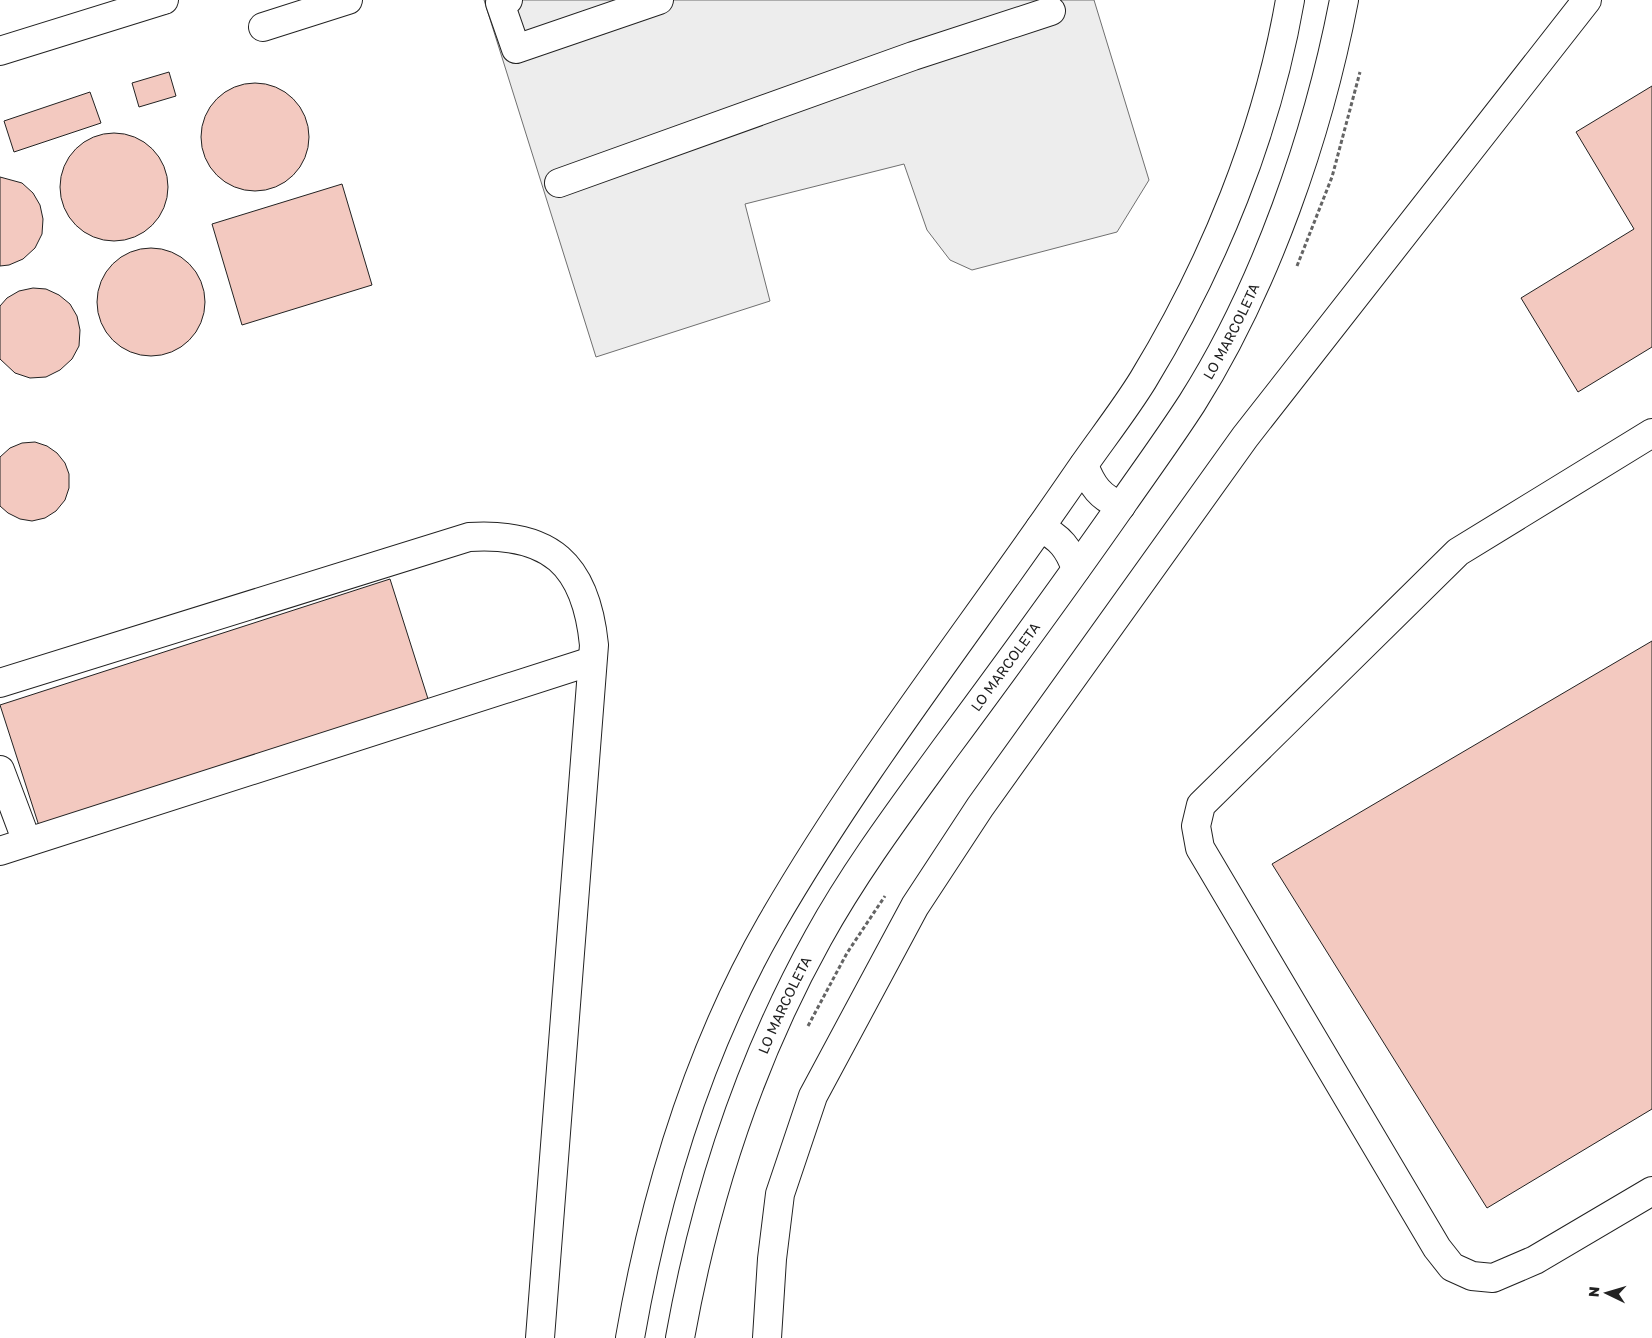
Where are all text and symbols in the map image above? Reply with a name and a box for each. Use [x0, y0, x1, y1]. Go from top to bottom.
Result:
street label: LO MARCOLETA [1199, 280, 1263, 382]
street label: LO MARCOLETA [967, 618, 1044, 714]
street label: LO MARCOLETA [754, 953, 815, 1056]
north arrow [1582, 1268, 1632, 1318]
text: N [1585, 1286, 1602, 1298]

